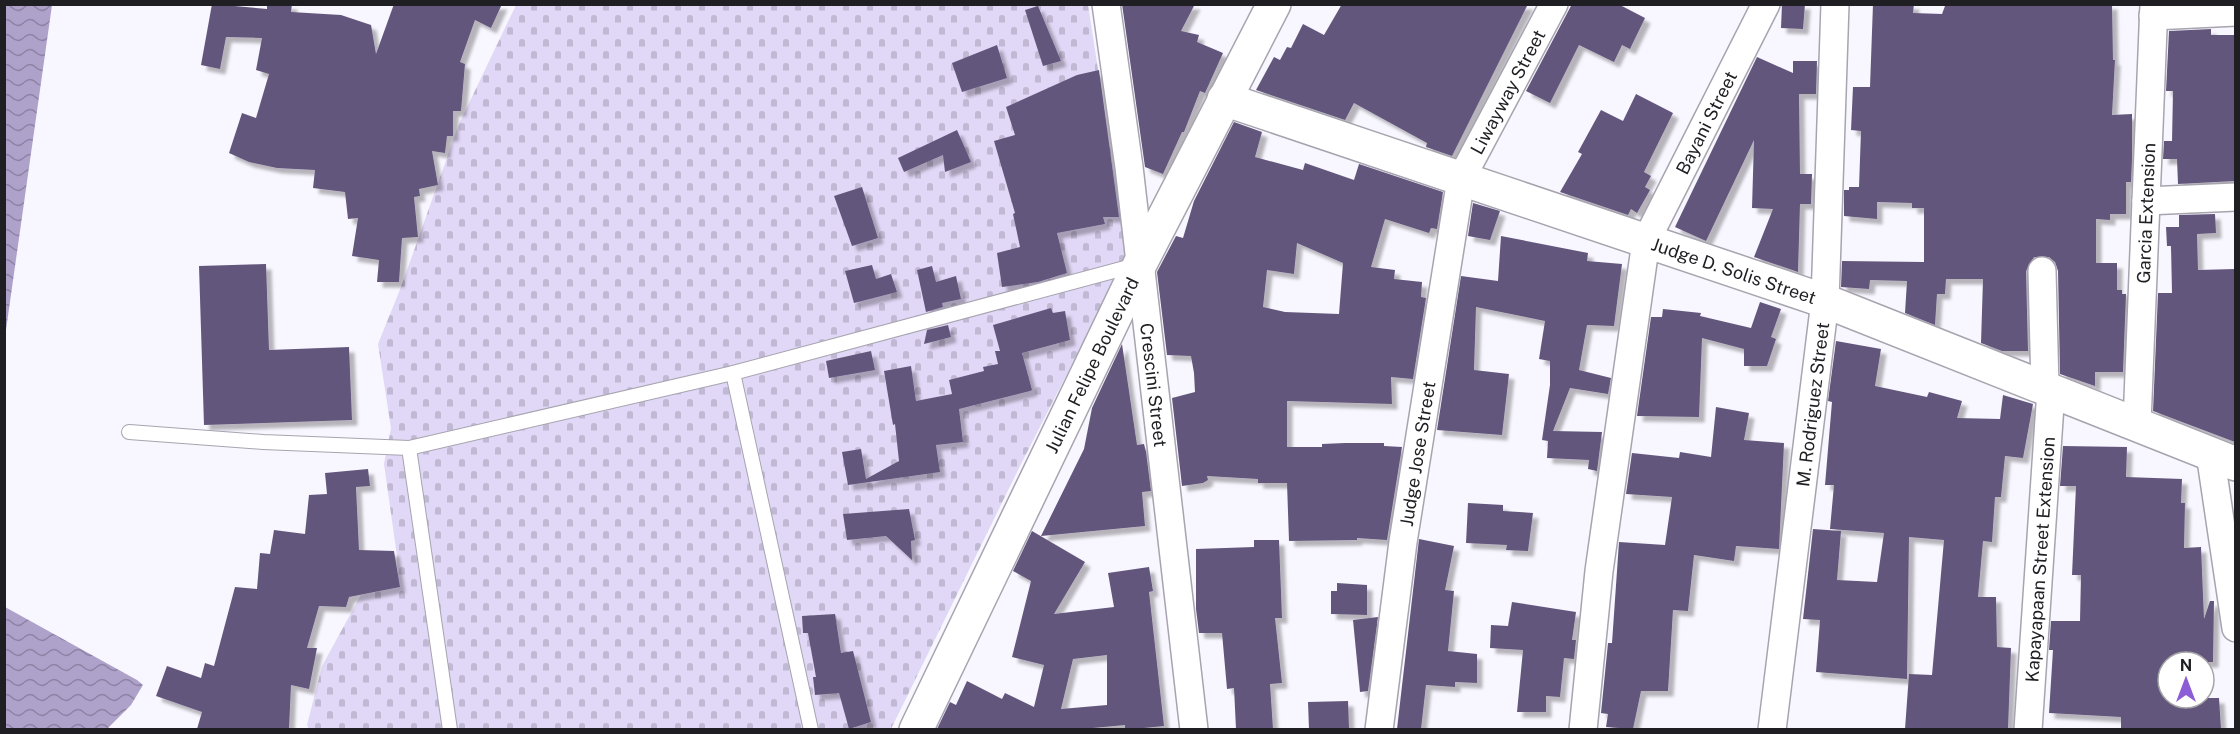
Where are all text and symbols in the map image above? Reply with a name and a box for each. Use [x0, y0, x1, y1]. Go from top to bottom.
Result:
street label: Liwayway Street [1466, 26, 1549, 158]
street label: Bayani Street [1671, 67, 1741, 178]
street label: Garcia Extension [2132, 142, 2159, 284]
street label: Judge D. Solis Street [1649, 233, 1819, 308]
street label: Julian Felipe Boulevard [1040, 274, 1143, 456]
street label: M. Rodriguez Street [1792, 321, 1833, 488]
street label: Crescini Street [1137, 322, 1172, 448]
street label: Judge Jose Street [1395, 379, 1439, 528]
street label: Kapayapaan Street Extension [2021, 436, 2058, 683]
north arrow [2156, 650, 2216, 710]
text: N [2180, 656, 2192, 675]

